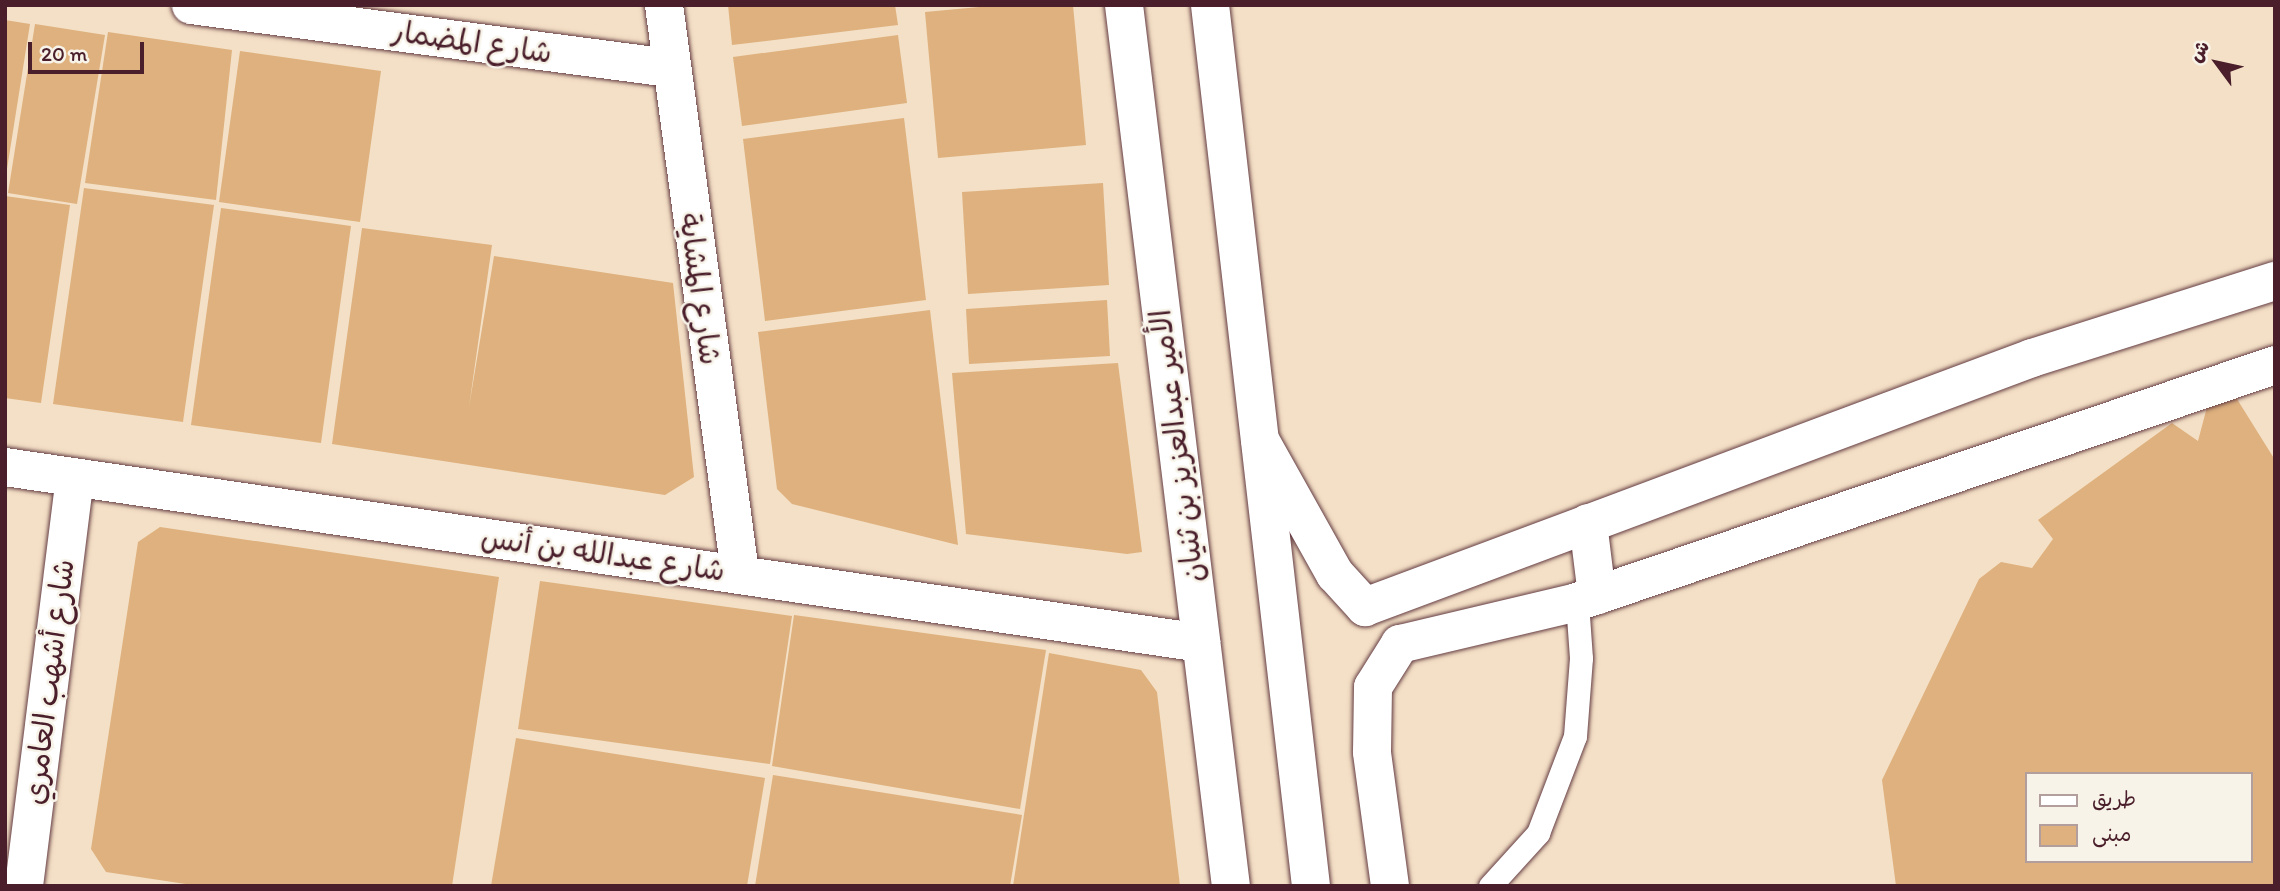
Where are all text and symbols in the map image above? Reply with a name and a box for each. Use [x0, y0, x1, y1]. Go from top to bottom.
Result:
street label: شارع المضمار [390, 13, 554, 71]
scale bar [32, 28, 147, 72]
north arrow [2182, 28, 2252, 98]
text: ش [2184, 36, 2214, 66]
text: 20 m [41, 41, 87, 66]
street label: شارع المشاية [672, 211, 728, 367]
street label: الأمير عبدالعزيز بن ثنيان [1142, 307, 1212, 585]
street label: شارع عبدالله بن أنس [479, 519, 727, 589]
street label: شارع أشهب العامري [16, 557, 82, 807]
legend [2024, 772, 2252, 863]
text: طريق [2092, 786, 2136, 811]
text: مبنى [2092, 821, 2131, 846]

